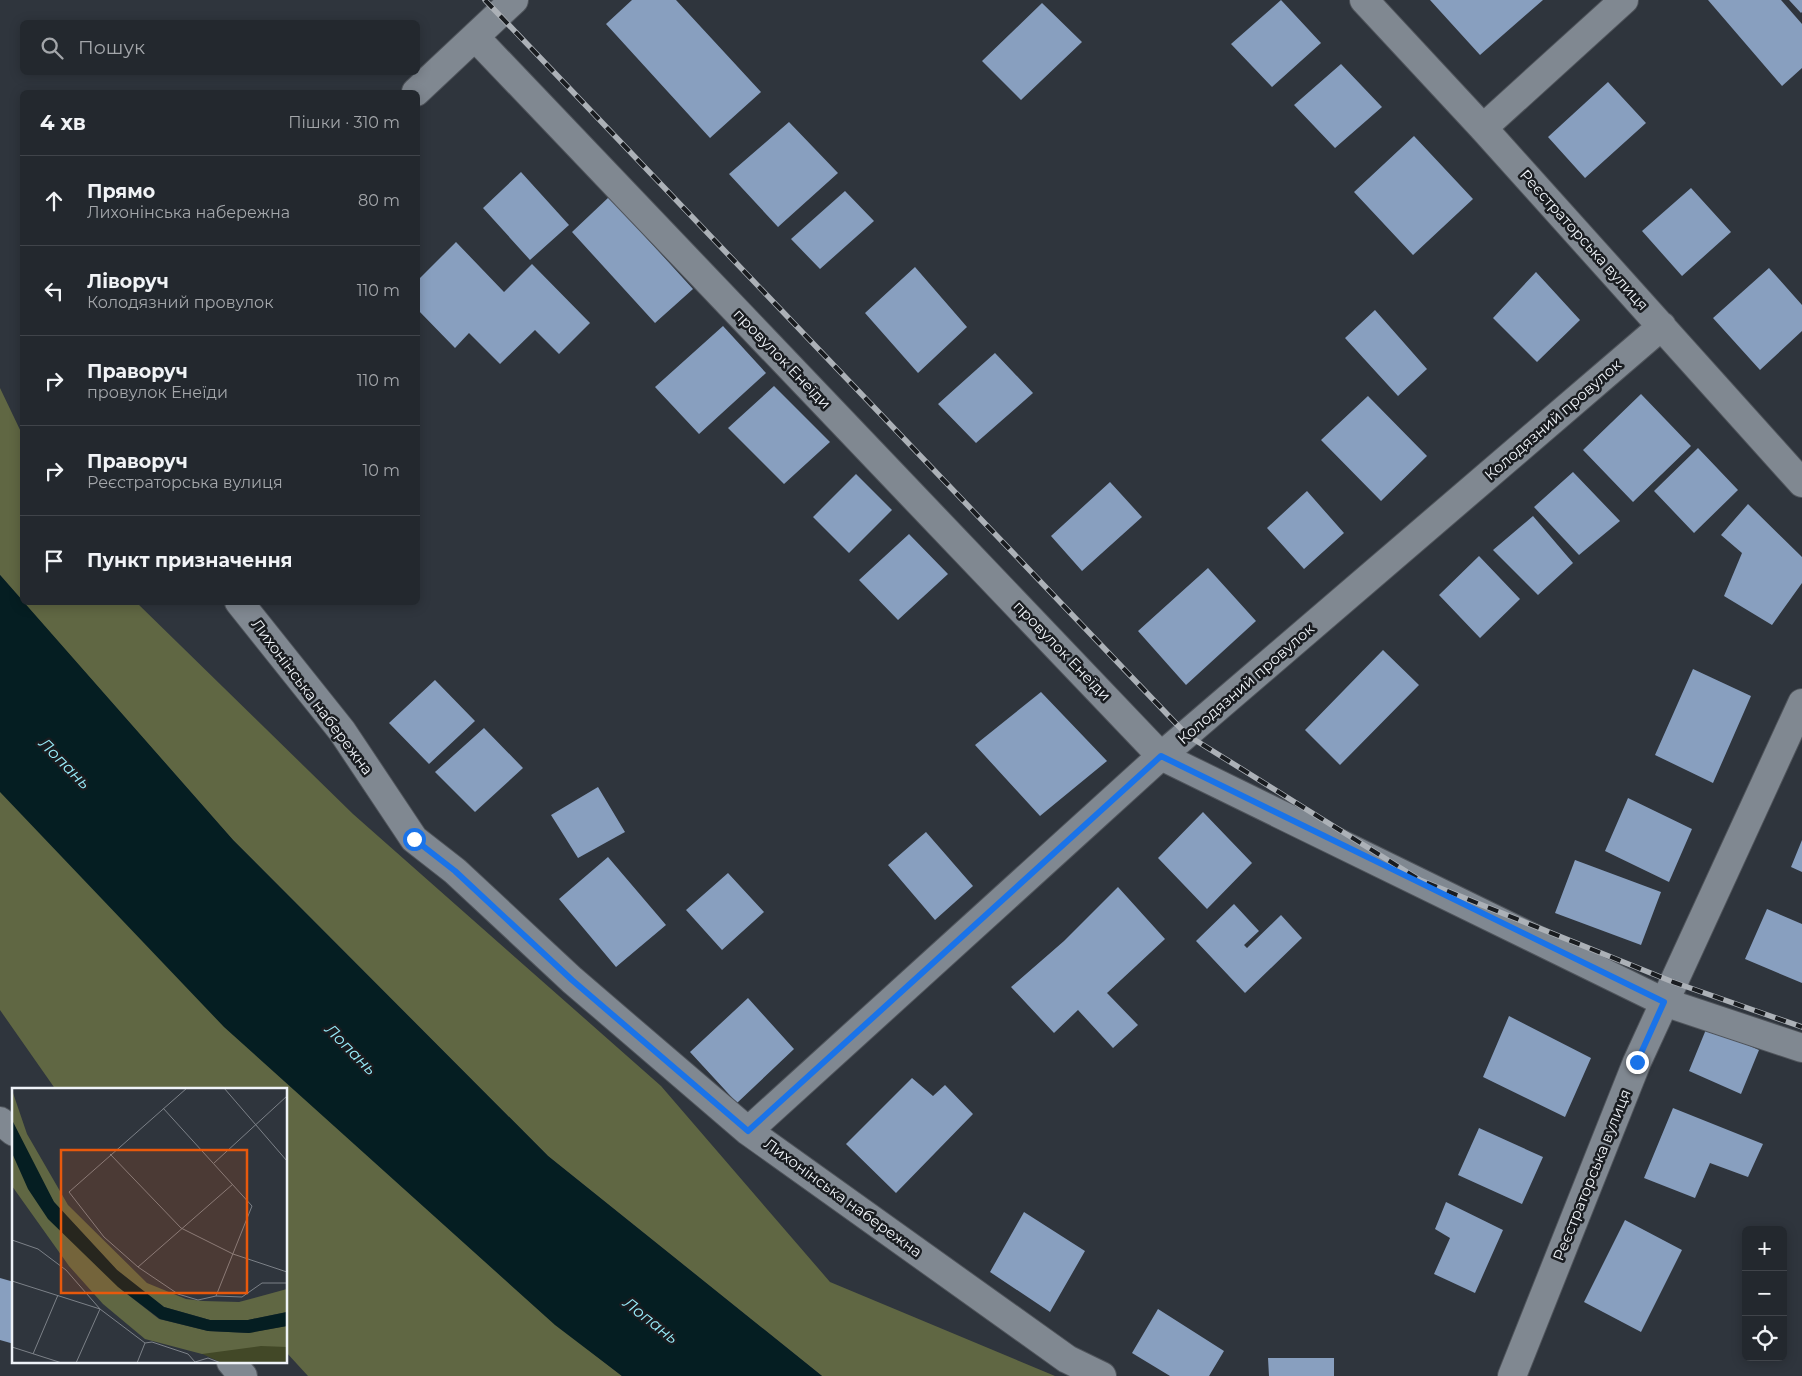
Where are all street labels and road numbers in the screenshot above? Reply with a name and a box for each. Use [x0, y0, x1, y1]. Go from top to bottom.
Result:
street label: Реєстраторська вулиця [1516, 165, 1653, 314]
street label: провулок Енеїди [730, 305, 835, 413]
street label: Колодязний провулок [1480, 355, 1625, 484]
street label: провулок Енеїди [1010, 597, 1115, 705]
street label: Лихонінська набережна [248, 615, 377, 778]
street label: Колодязний провулок [1173, 619, 1318, 748]
street label: Реєстраторська вулиця [1548, 1086, 1635, 1263]
street label: Лихонінська набережна [761, 1134, 926, 1261]

